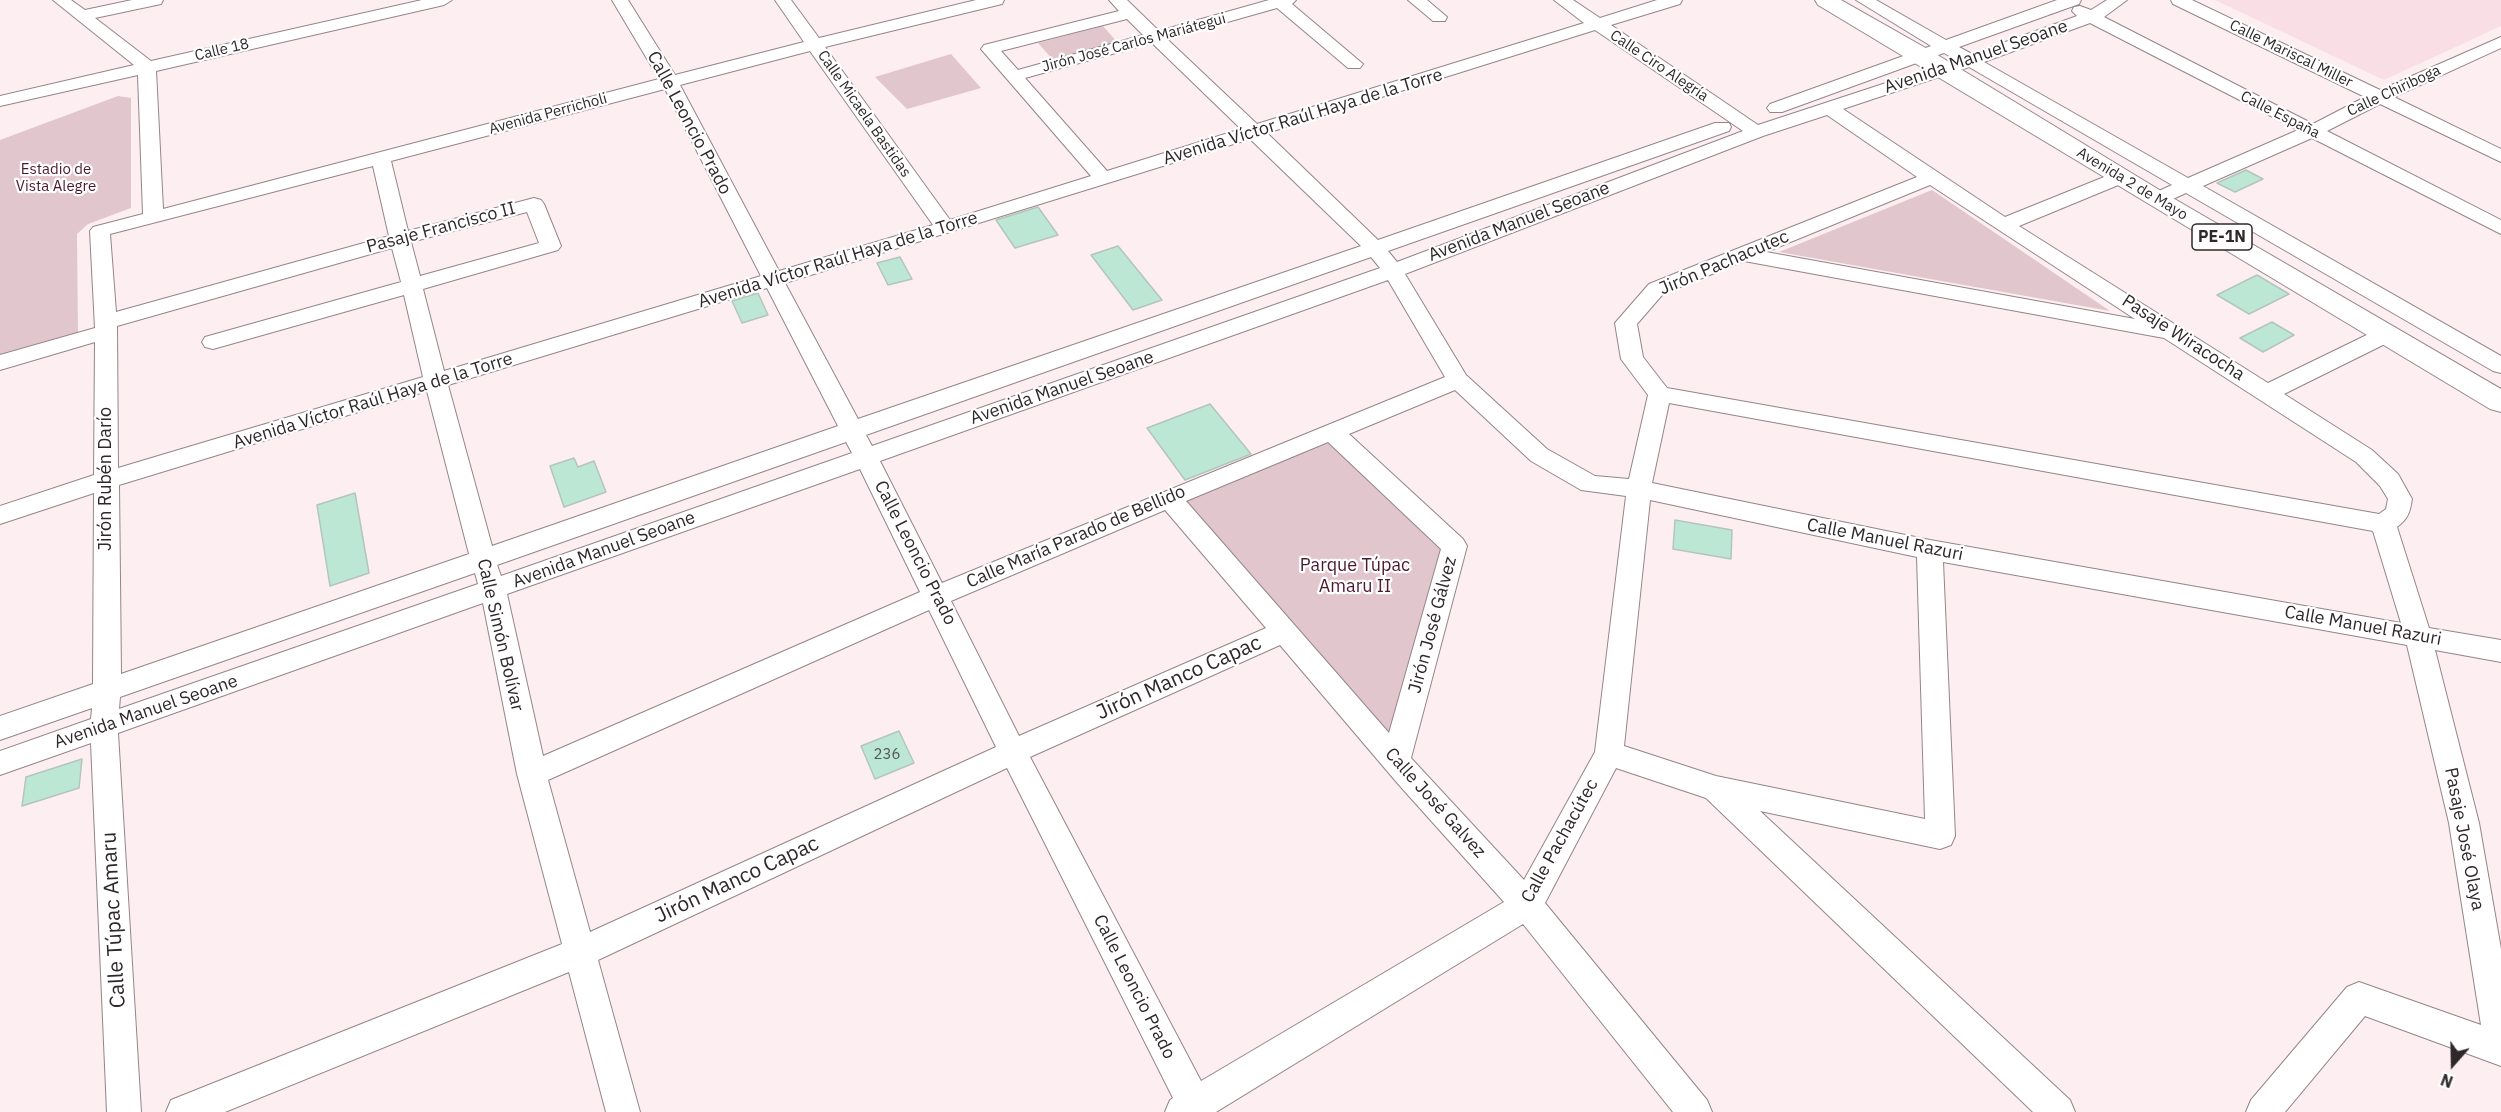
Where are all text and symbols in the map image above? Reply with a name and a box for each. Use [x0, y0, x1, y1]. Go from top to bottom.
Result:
street label: Jirón José Carlos Mariátegui [1040, 10, 1228, 76]
street label: Avenida Manuel Seoane [1881, 15, 2071, 99]
street label: Calle Mariscal Miller [2226, 16, 2356, 92]
street label: Calle Ciro Alegría [1606, 26, 1712, 106]
street label: Calle 18 [193, 35, 251, 65]
street label: Calle Micaela Bastidas [813, 47, 915, 181]
street label: Calle Leoncio Prado [642, 48, 736, 198]
street label: Calle Chiriboga [2344, 61, 2444, 121]
street label: Avenida Víctor Raúl Haya de la Torre [1161, 64, 1445, 170]
street label: Calle España [2237, 87, 2323, 143]
street label: Avenida Perricholi [487, 90, 609, 138]
street label: Avenida 2 de Mayo [2073, 144, 2191, 224]
park label: Estadio de Vista Alegre [16, 161, 96, 196]
street label: Avenida Manuel Seoane [1425, 177, 1613, 267]
street label: Pasaje Francisco II [364, 198, 518, 258]
street label: Avenida Víctor Raúl Haya de la Torre [696, 207, 980, 313]
road number: PE-1N [2192, 224, 2252, 250]
street label: Jirón Pachacutec [1656, 226, 1792, 300]
street label: Pasaje Wiracocha [2118, 290, 2248, 386]
street label: Avenida Manuel Seoane [967, 346, 1157, 430]
street label: Avenida Víctor Raúl Haya de la Torre [231, 348, 515, 454]
street label: Jirón Rubén Darío [95, 407, 117, 551]
street label: Calle Leoncio Prado [869, 477, 961, 629]
street label: Calle María Parado de Bellido [963, 481, 1189, 593]
street label: Avenida Manuel Seoane [510, 507, 698, 593]
street label: Calle Manuel Razuri [1805, 514, 1965, 566]
street label: Jirón José Gálvez [1404, 554, 1462, 696]
park label: Parque Túpac Amaru II [1300, 555, 1410, 598]
street label: Calle Simón Bolívar [472, 557, 528, 713]
street label: Calle Manuel Razuri [2283, 602, 2443, 650]
street label: Jirón Manco Capac [1093, 630, 1265, 726]
street label: Avenida Manuel Seoane [51, 670, 241, 754]
street label: Calle José Galvez [1380, 744, 1490, 862]
house number: 236 [874, 746, 900, 764]
street label: Pasaje José Olaya [2440, 766, 2488, 912]
street label: Calle Pachacútec [1517, 775, 1603, 907]
street label: Calle Túpac Amaru [97, 831, 131, 1009]
street label: Jirón Manco Capac [651, 831, 823, 929]
street label: Calle Leoncio Prado [1088, 911, 1180, 1063]
north arrow [2423, 1034, 2483, 1094]
text: N [2438, 1070, 2456, 1092]

